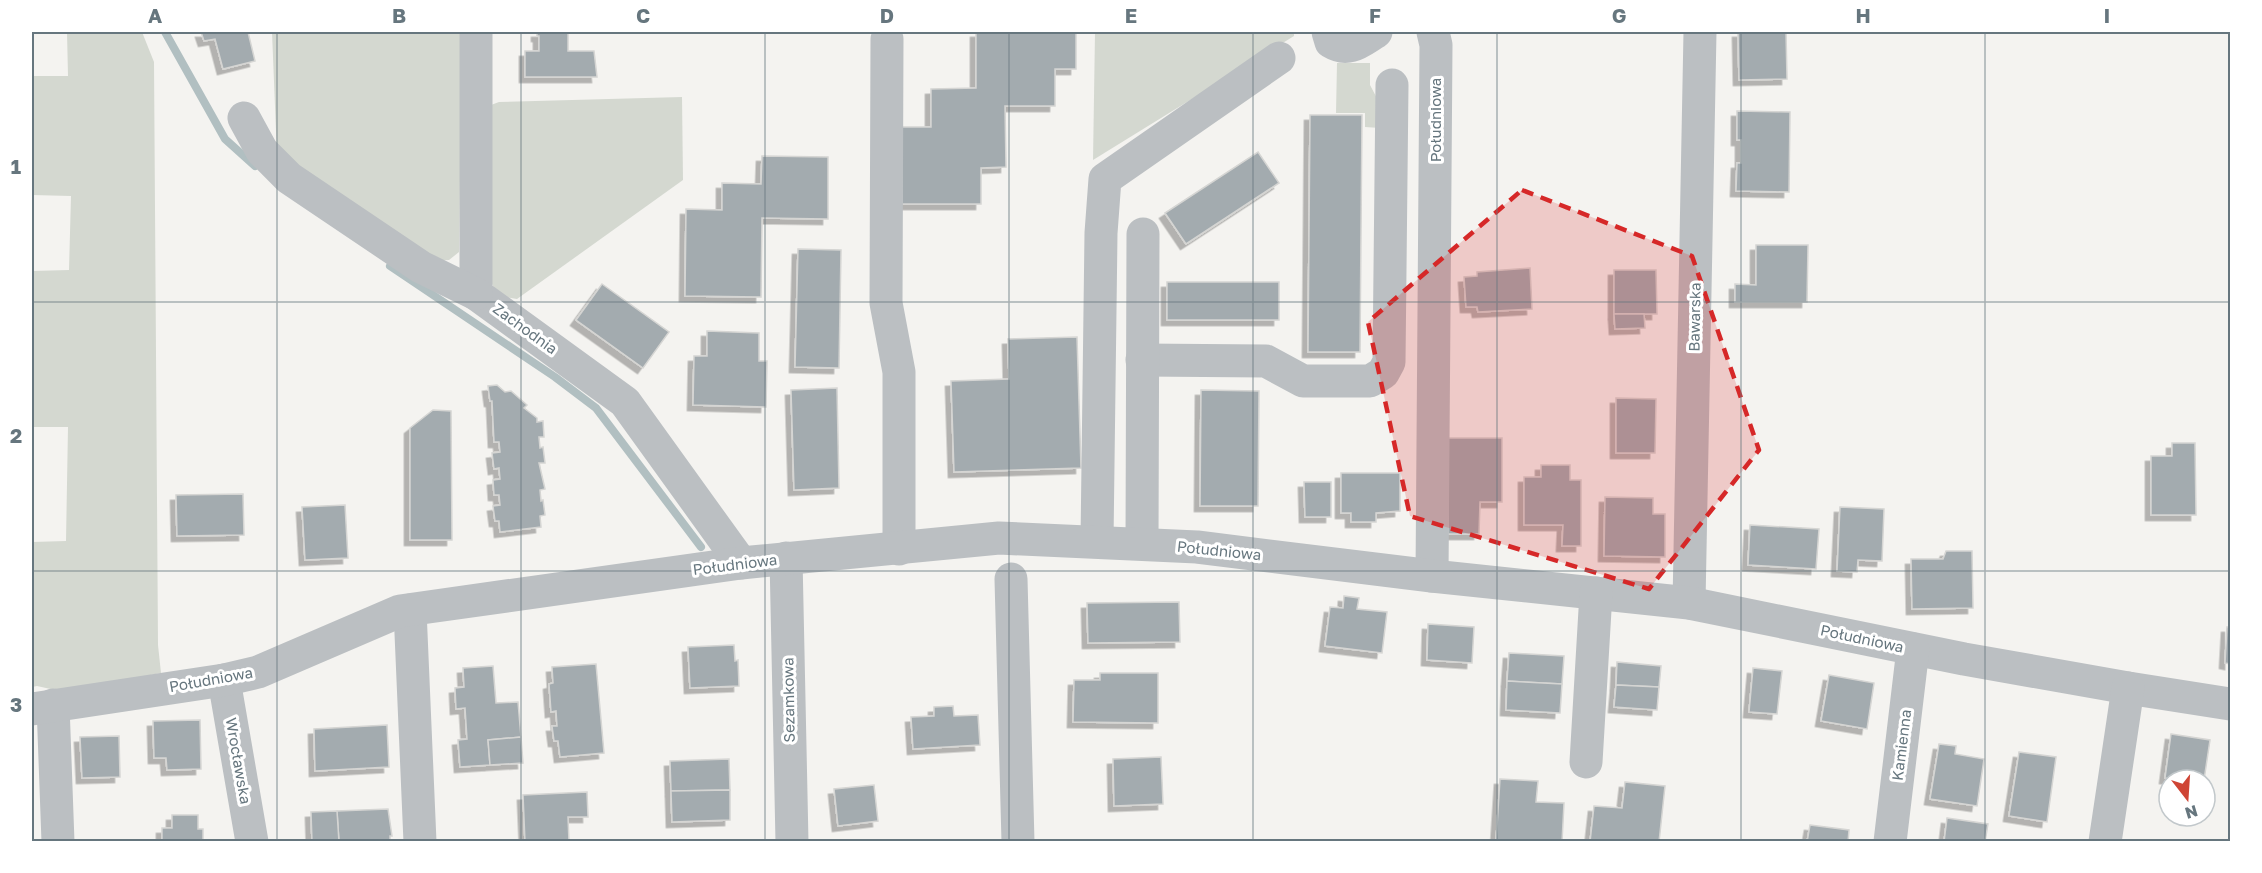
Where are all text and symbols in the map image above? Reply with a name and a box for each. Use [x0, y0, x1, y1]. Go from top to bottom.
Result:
text: A [148, 3, 162, 27]
text: B [392, 3, 406, 27]
text: C [636, 3, 650, 27]
text: D [880, 3, 894, 27]
text: E [1125, 3, 1137, 27]
text: F [1369, 3, 1381, 27]
text: G [1612, 3, 1626, 27]
text: H [1855, 3, 1871, 27]
text: I [2104, 3, 2110, 27]
street label: Południowa [1426, 78, 1444, 162]
text: 1 [11, 154, 21, 178]
street label: Bawarska [1684, 282, 1704, 352]
street label: Zachodnia [490, 299, 561, 357]
text: 2 [10, 423, 22, 447]
street label: Południowa [1176, 537, 1262, 563]
street label: Południowa [692, 550, 778, 578]
street label: Południowa [1819, 620, 1905, 656]
street label: Sezamkowa [778, 657, 798, 743]
street label: Południowa [168, 663, 254, 695]
text: 3 [10, 692, 22, 716]
street label: Kamienna [1888, 708, 1914, 782]
street label: Wrocławska [223, 716, 255, 805]
north arrow [2157, 768, 2217, 828]
text: N [2183, 801, 2200, 824]

